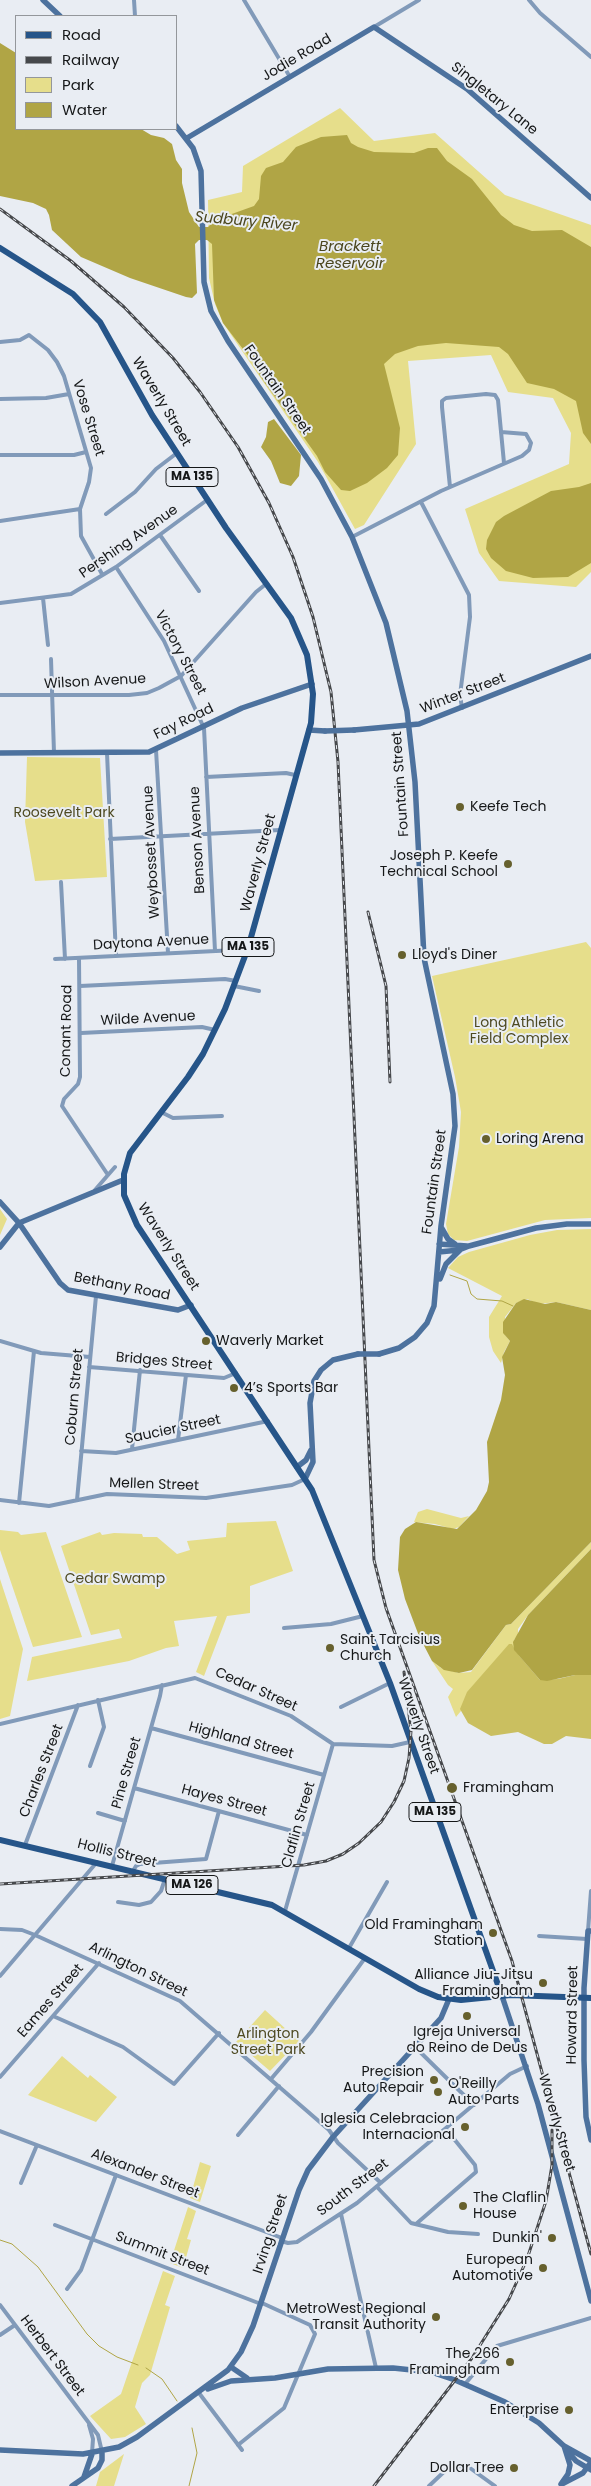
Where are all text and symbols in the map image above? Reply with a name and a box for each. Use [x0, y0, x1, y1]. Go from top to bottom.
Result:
legend [15, 15, 178, 130]
text: Road [62, 24, 101, 45]
street label: Jodie Road [259, 31, 335, 85]
text: Railway [62, 49, 120, 70]
street label: Singletary Lane [447, 59, 541, 139]
text: Park [62, 74, 94, 95]
text: Water [62, 99, 107, 120]
water label: Sudbury River [194, 209, 298, 235]
water label: Brackett Reservoir [316, 238, 384, 273]
street label: Fountain Street [240, 342, 314, 438]
street label: Waverly Street [128, 354, 194, 450]
street label: Vose Street [68, 378, 108, 458]
road number: MA 135 [166, 468, 218, 487]
street label: Pershing Avenue [76, 502, 182, 582]
street label: Victory Street [151, 608, 209, 698]
street label: Winter Street [418, 670, 508, 718]
street label: Wilson Avenue [44, 671, 146, 693]
street label: Fay Road [151, 700, 217, 744]
street label: Fountain Street [389, 731, 413, 837]
street label: Weybosset Avenue [140, 785, 164, 919]
street label: Benson Avenue [187, 786, 209, 894]
place label: Keefe Tech [470, 799, 546, 815]
marker: Keefe Tech [454, 801, 466, 813]
park label: Roosevelt Park [13, 805, 115, 821]
street label: Waverly Street [238, 812, 280, 914]
place label: Joseph P. Keefe Technical School [380, 848, 498, 880]
marker: Joseph P. Keefe Technical School [502, 858, 514, 870]
street label: Daytona Avenue [93, 932, 209, 954]
road number: MA 135 [222, 938, 274, 956]
place label: Lloyd's Diner [412, 947, 497, 963]
marker: Lloyd's Diner [396, 949, 408, 961]
street label: Conant Road [58, 985, 76, 1077]
street label: Wilde Avenue [100, 1008, 196, 1030]
park label: Long Athletic Field Complex [470, 1015, 568, 1048]
street label: Fountain Street [419, 1129, 451, 1235]
place label: Loring Arena [496, 1131, 584, 1147]
marker: Loring Arena [480, 1133, 492, 1145]
street label: Waverly Street [133, 1200, 203, 1294]
street label: Bethany Road [72, 1269, 172, 1305]
place label: Waverly Market [216, 1333, 324, 1349]
marker: Waverly Market [200, 1335, 212, 1347]
street label: Coburn Street [62, 1348, 88, 1446]
street label: Bridges Street [115, 1349, 213, 1375]
place label: 4’s Sports Bar [244, 1380, 338, 1396]
marker: 4’s Sports Bar [228, 1382, 240, 1394]
street label: Saucier Street [124, 1412, 222, 1448]
street label: Mellen Street [109, 1475, 199, 1495]
park label: Cedar Swamp [65, 1571, 165, 1587]
place label: Saint Tarcisius Church [340, 1632, 440, 1664]
marker: Saint Tarcisius Church [324, 1642, 336, 1654]
street label: Cedar Street [212, 1664, 300, 1716]
street label: Waverly Street [394, 1676, 442, 1776]
street label: Highland Street [187, 1719, 295, 1763]
street label: Charles Street [16, 1722, 68, 1820]
street label: Pine Street [109, 1735, 145, 1811]
street label: Claflin Street [279, 1780, 319, 1870]
place label: Framingham [463, 1780, 554, 1796]
marker: Framingham [445, 1781, 459, 1795]
street label: Hayes Street [179, 1782, 269, 1820]
road number: MA 135 [409, 1802, 461, 1821]
street label: Hollis Street [76, 1836, 158, 1872]
road number: MA 126 [166, 1876, 218, 1894]
place label: Old Framingham Station [364, 1917, 483, 1950]
marker: Old Framingham Station [487, 1927, 499, 1939]
street label: Arlington Street [86, 1939, 190, 2001]
street label: Eames Street [15, 1961, 87, 2041]
street label: Howard Street [564, 1965, 582, 2065]
place label: Alliance Jiu-Jitsu Framingham [414, 1967, 533, 2000]
marker: Alliance Jiu-Jitsu Framingham [537, 1977, 549, 1989]
marker: Igreja Universal do Reino de Deus [461, 2010, 473, 2022]
place label: Igreja Universal do Reino de Deus [406, 2024, 528, 2056]
park label: Arlington Street Park [231, 2026, 305, 2058]
place label: Precision Auto Repair [343, 2064, 424, 2096]
street label: Waverly Street [534, 2072, 578, 2174]
marker: Precision Auto Repair [428, 2074, 440, 2086]
place label: O'Reilly Auto Parts [448, 2076, 519, 2108]
marker: O'Reilly Auto Parts [432, 2086, 444, 2098]
place label: Iglesia Celebracion Internacional [320, 2111, 455, 2144]
marker: Iglesia Celebracion Internacional [459, 2121, 471, 2133]
street label: Alexander Street [88, 2146, 202, 2202]
street label: South Street [314, 2156, 392, 2220]
place label: The Claflin House [473, 2190, 546, 2222]
street label: Irving Street [250, 2192, 292, 2276]
marker: The Claflin House [457, 2200, 469, 2212]
street label: Summit Street [113, 2228, 211, 2280]
place label: Dunkin' [492, 2230, 542, 2246]
marker: Dunkin' [546, 2232, 558, 2244]
place label: European Automotive [452, 2252, 533, 2284]
marker: European Automotive [537, 2262, 549, 2274]
place label: MetroWest Regional Transit Authority [287, 2301, 426, 2334]
marker: MetroWest Regional Transit Authority [430, 2311, 442, 2323]
street label: Herbert Street [16, 2312, 88, 2400]
place label: The 266 Framingham [409, 2346, 500, 2378]
marker: The 266 Framingham [504, 2356, 516, 2368]
place label: Enterprise [490, 2402, 559, 2418]
marker: Enterprise [563, 2404, 575, 2416]
place label: Dollar Tree [430, 2460, 504, 2476]
marker: Dollar Tree [508, 2462, 520, 2474]

